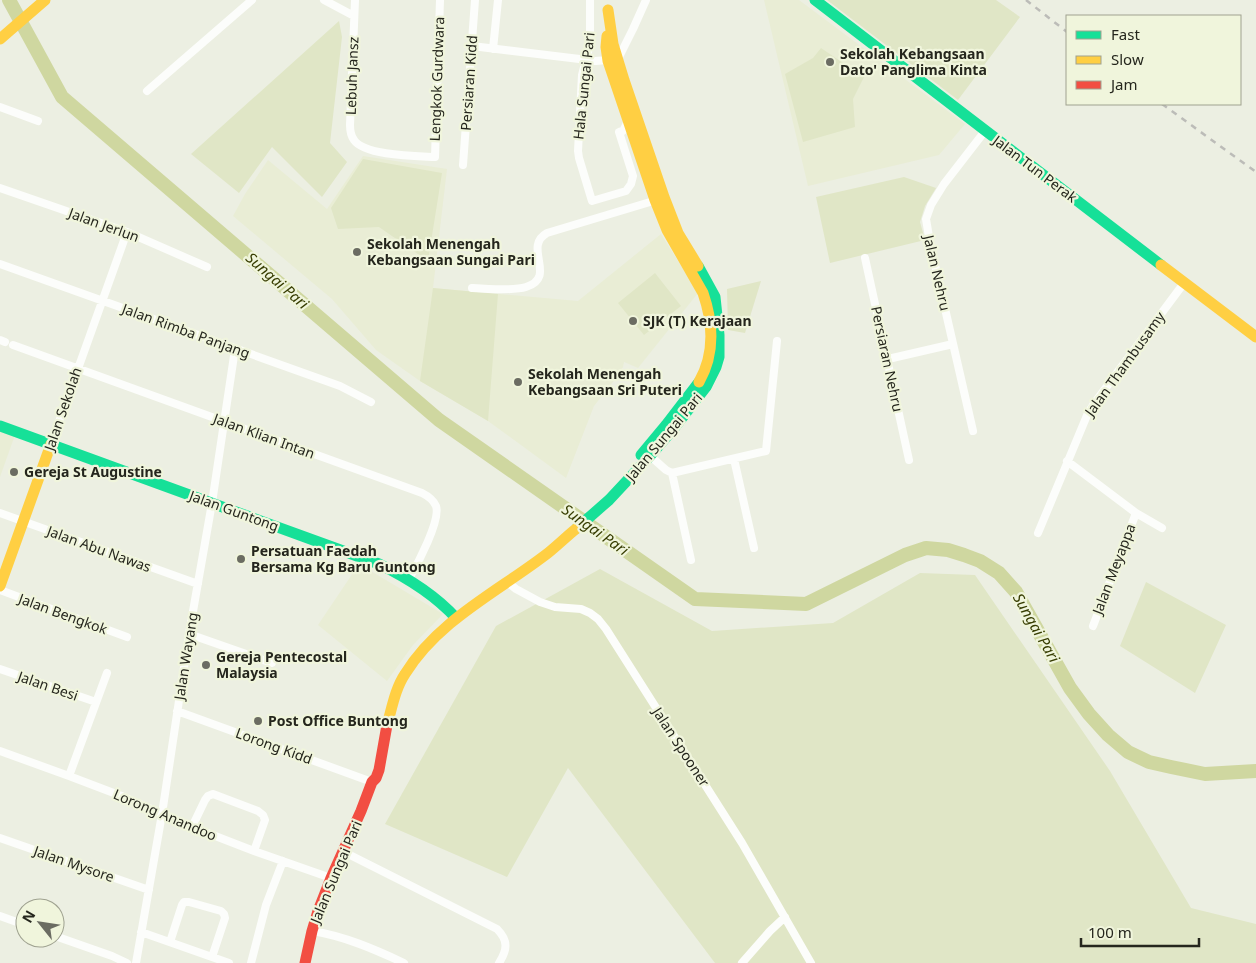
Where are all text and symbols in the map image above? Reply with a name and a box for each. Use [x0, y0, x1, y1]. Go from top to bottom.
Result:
legend [1066, 15, 1241, 105]
street label: Lengkok Gurdwara [425, 16, 448, 142]
text: Fast [1111, 24, 1140, 44]
street label: Hala Sungai Pari [568, 31, 599, 141]
street label: Persiaran Kidd [456, 35, 481, 131]
street label: Lebuh Jansz [341, 36, 362, 115]
place label: Sekolah Kebangsaan Dato' Panglima Kinta [840, 44, 987, 79]
text: Slow [1111, 49, 1144, 69]
marker: Sekolah Kebangsaan Dato' Panglima Kinta [824, 56, 836, 68]
text: Jam [1109, 74, 1138, 94]
street label: Jalan Tun Perak [988, 130, 1082, 207]
street label: Jalan Jerlun [64, 202, 142, 246]
street label: Jalan Nehru [919, 231, 955, 313]
place label: Sekolah Menengah Kebangsaan Sungai Pari [367, 234, 535, 269]
marker: Sekolah Menengah Kebangsaan Sungai Pari [351, 246, 363, 258]
water label: Sungai Pari [242, 248, 314, 314]
street label: Jalan Rimba Panjang [118, 298, 253, 362]
street label: Persiaran Nehru [867, 304, 908, 413]
street label: Jalan Thambusamy [1079, 307, 1169, 421]
place label: SJK (T) Kerajaan [643, 311, 752, 330]
marker: SJK (T) Kerajaan [627, 315, 639, 327]
place label: Sekolah Menengah Kebangsaan Sri Puteri [528, 364, 682, 399]
street label: Jalan Sekolah [39, 365, 86, 455]
marker: Sekolah Menengah Kebangsaan Sri Puteri [512, 376, 524, 388]
street label: Jalan Sungai Pari [620, 388, 706, 486]
street label: Jalan Klian Intan [209, 408, 317, 463]
place label: Gereja St Augustine [24, 462, 162, 481]
marker: Gereja St Augustine [8, 466, 20, 478]
street label: Jalan Guntong [185, 485, 281, 535]
water label: Sungai Pari [558, 499, 634, 560]
street label: Jalan Abu Nawas [43, 520, 154, 576]
street label: Jalan Meyappa [1087, 521, 1140, 619]
place label: Persatuan Faedah Bersama Kg Baru Guntong [251, 541, 436, 576]
marker: Persatuan Faedah Bersama Kg Baru Guntong [235, 553, 247, 565]
street label: Jalan Bengkok [14, 588, 111, 639]
water label: Sungai Pari [1009, 589, 1065, 667]
street label: Jalan Wayang [169, 611, 202, 703]
place label: Gereja Pentecostal Malaysia [216, 647, 347, 682]
marker: Gereja Pentecostal Malaysia [200, 659, 212, 671]
street label: Jalan Besi [14, 666, 81, 705]
street label: Jalan Spooner [648, 702, 714, 790]
place label: Post Office Buntong [268, 711, 408, 730]
marker: Post Office Buntong [252, 715, 264, 727]
street label: Lorong Kidd [233, 723, 315, 768]
street label: Lorong Anandoo [111, 784, 220, 845]
street label: Jalan Sungai Pari [305, 818, 366, 928]
street label: Jalan Mysore [30, 840, 117, 886]
north arrow [15, 898, 65, 948]
text: N [17, 907, 39, 926]
scale bar [1081, 916, 1198, 948]
text: 100 m [1088, 922, 1132, 942]

